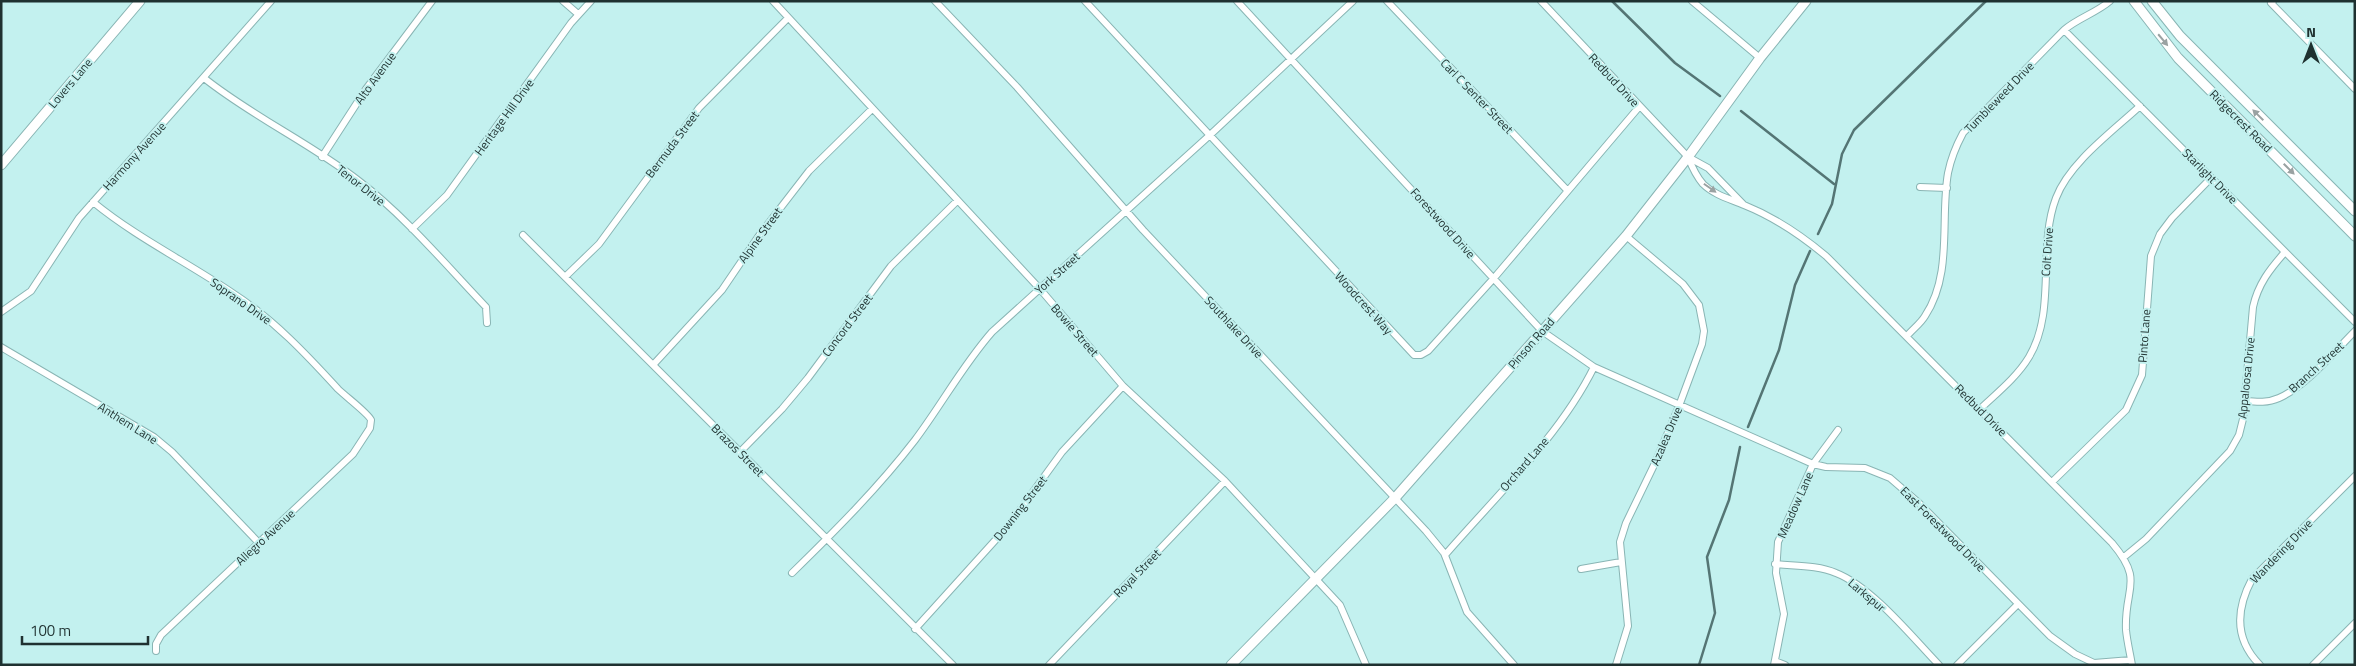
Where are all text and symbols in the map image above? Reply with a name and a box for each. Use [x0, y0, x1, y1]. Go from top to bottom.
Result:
north arrow [2286, 20, 2336, 70]
text: N [2306, 21, 2316, 42]
one-way arrow [2158, 34, 2169, 47]
street label: Alto Avenue [349, 48, 401, 108]
street label: Redbud Drive [1584, 49, 1644, 111]
street label: Lovers Lane [43, 54, 97, 112]
street label: Carl C Senter Street [1436, 54, 1519, 138]
street label: Tumbleweed Drive [1960, 57, 2038, 137]
street label: Heritage Hill Drive [470, 75, 538, 159]
street label: Ridgecrest Road [2205, 85, 2277, 157]
street label: Bermuda Street [640, 106, 704, 182]
one-way arrow [2253, 109, 2265, 121]
street label: Harmony Avenue [98, 117, 170, 195]
street label: Starlight Drive [2178, 144, 2242, 208]
street label: Tenor Drive [333, 160, 389, 210]
one-way arrow [2283, 163, 2295, 175]
street label: Forestwood Drive [1406, 183, 1480, 263]
one-way arrow [1703, 183, 1717, 193]
street label: Alpine Street [733, 203, 787, 267]
street label: Colt Drive [2036, 227, 2058, 277]
street label: York Street [1030, 247, 1085, 299]
street label: Woodcrest Way [1330, 267, 1398, 339]
street label: Soprano Drive [206, 273, 276, 329]
street label: Concord Street [817, 289, 878, 361]
street label: Southlake Drive [1200, 292, 1268, 362]
street label: Bowie Street [1046, 299, 1104, 361]
street label: Pinto Lane [2133, 309, 2155, 363]
street label: Pinson Road [1503, 313, 1559, 373]
street label: Appaloosa Drive [2232, 336, 2260, 420]
street label: Branch Street [2284, 336, 2349, 397]
street label: Redbud Drive [1950, 379, 2012, 441]
street label: Anthem Lane [94, 397, 162, 449]
street label: Azalea Drive [1645, 404, 1687, 468]
street label: Brazos Street [707, 419, 769, 481]
street label: Orchard Lane [1495, 433, 1553, 495]
street label: Meadow Lane [1772, 469, 1818, 541]
street label: Downing Street [988, 471, 1052, 545]
street label: East Forestwood Drive [1896, 482, 1990, 576]
street label: Allegro Avenue [231, 504, 299, 570]
street label: Wandering Drive [2245, 514, 2317, 588]
street label: Royal Street [1109, 544, 1166, 602]
street label: Larkspur [1844, 574, 1890, 616]
scale bar [22, 614, 149, 646]
text: 100 m [30, 619, 71, 642]

